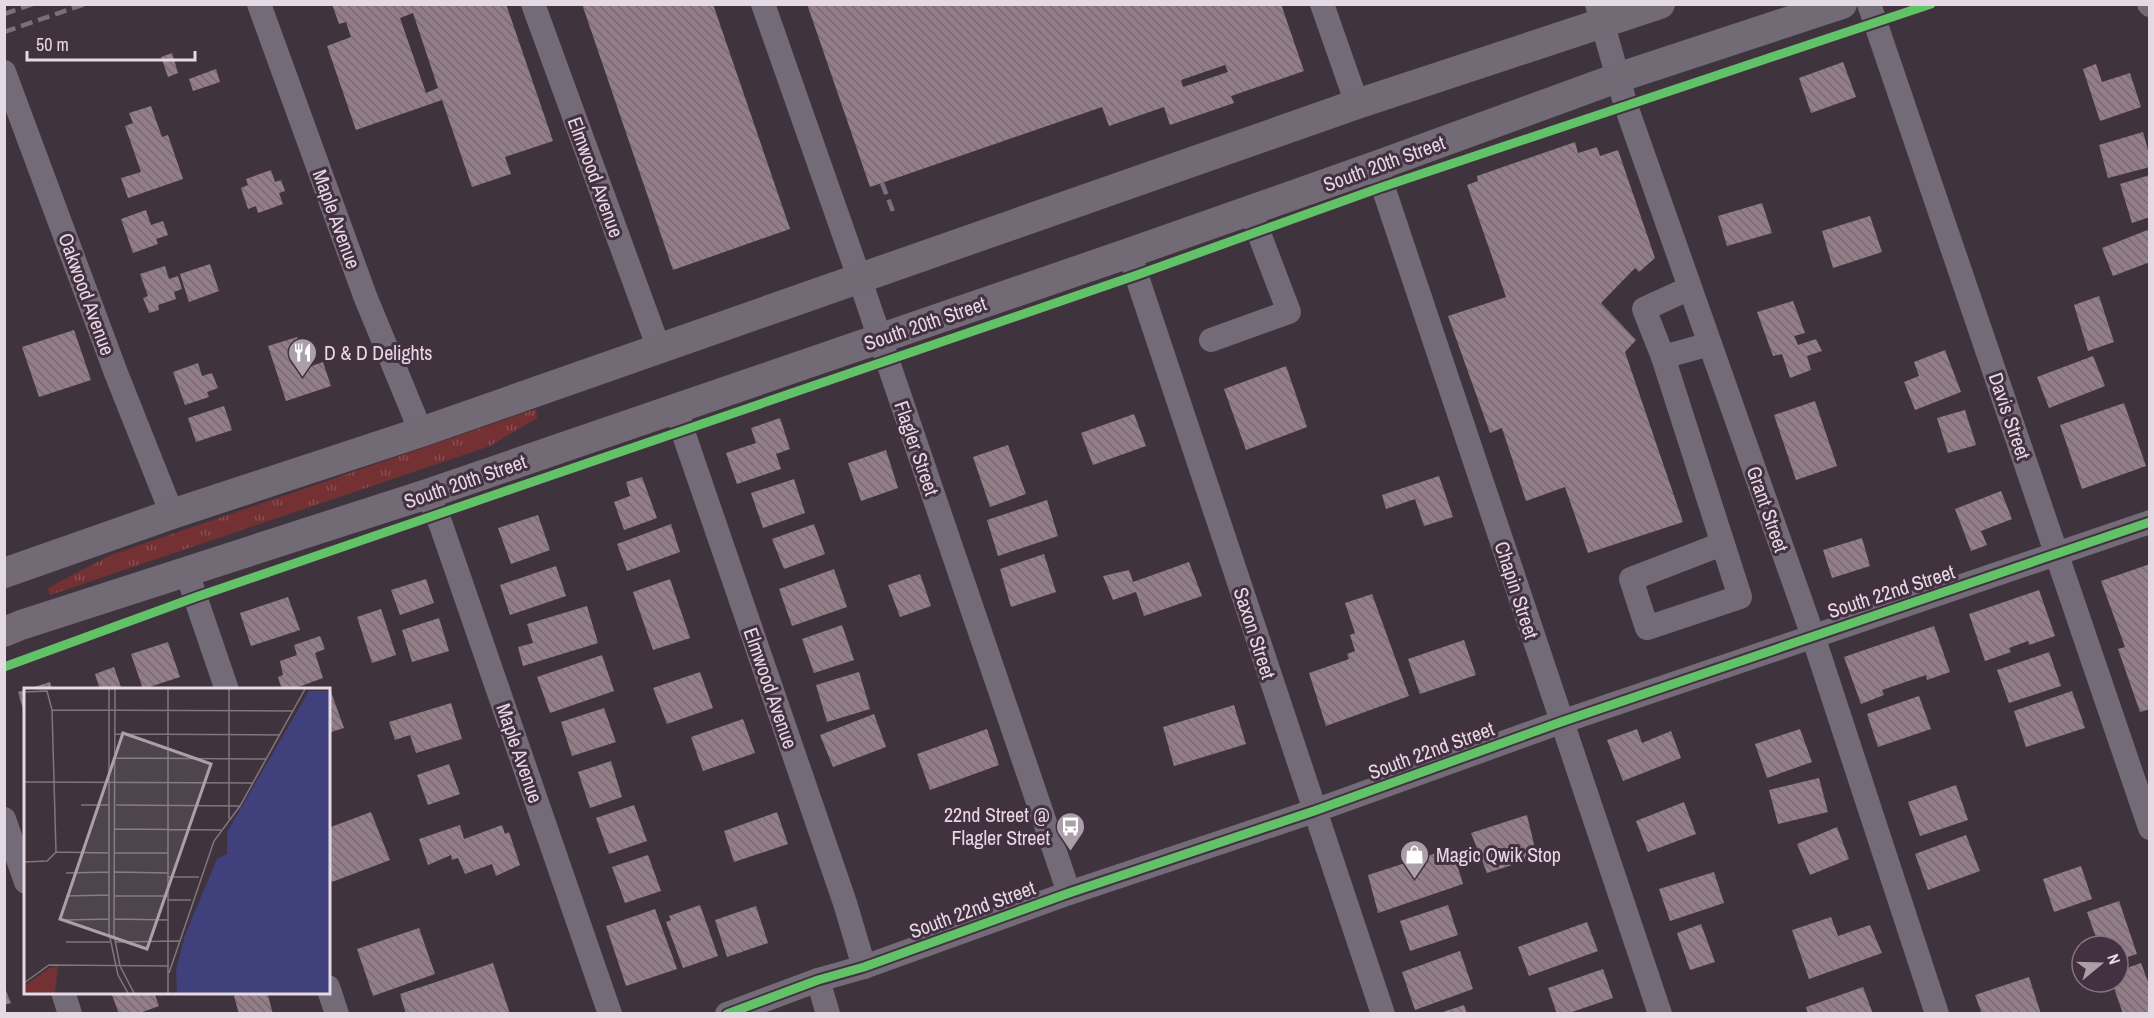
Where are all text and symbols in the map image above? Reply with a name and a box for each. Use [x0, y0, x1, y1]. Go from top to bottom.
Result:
scale bar [27, 24, 195, 62]
text: 50 m [36, 32, 69, 57]
street label: Elmwood Avenue [562, 113, 630, 241]
street label: South 20th Street [1319, 128, 1449, 198]
street label: Maple Avenue [307, 166, 367, 272]
street label: Oakwood Avenue [52, 229, 122, 359]
street label: South 20th Street [860, 289, 990, 357]
restaurant icon: D & D Delights [287, 336, 319, 378]
place label: D & D Delights [324, 339, 432, 366]
street label: Davis Street [1983, 369, 2038, 463]
street label: Flagler Street [888, 397, 946, 499]
street label: South 20th Street [400, 447, 530, 515]
street label: Grant Street [1741, 462, 1795, 556]
street label: Chapin Street [1489, 538, 1546, 643]
street label: South 22nd Street [1824, 558, 1958, 624]
street label: Saxon Street [1228, 584, 1283, 683]
street label: Elmwood Avenue [738, 624, 804, 752]
inset map [24, 688, 330, 994]
street label: Maple Avenue [490, 700, 550, 806]
street label: South 22nd Street [1364, 715, 1498, 785]
place label: 22nd Street @ Flagler Street [944, 801, 1050, 851]
bus stop icon: 22nd Street @ Flagler Street [1055, 810, 1087, 852]
shop icon: Magic Qwik Stop [1399, 838, 1431, 880]
place label: Magic Qwik Stop [1436, 841, 1561, 868]
street label: South 22nd Street [905, 874, 1039, 944]
north arrow [2070, 934, 2130, 994]
text: N [2102, 951, 2126, 967]

